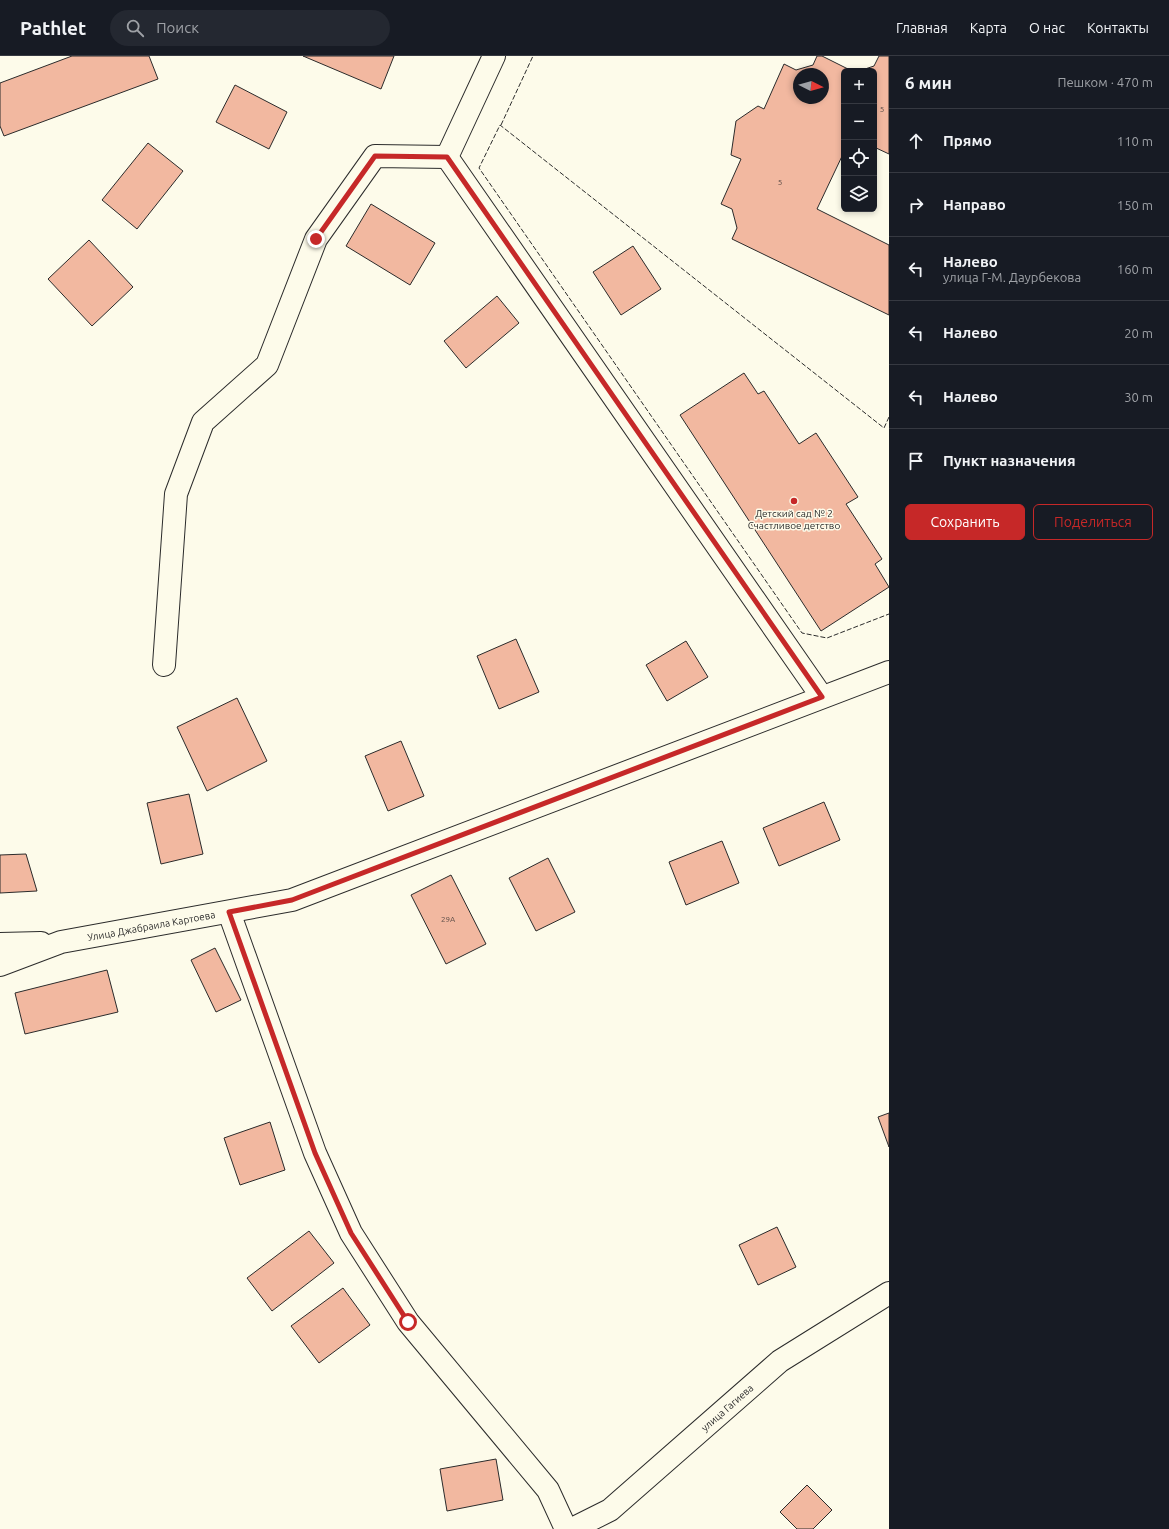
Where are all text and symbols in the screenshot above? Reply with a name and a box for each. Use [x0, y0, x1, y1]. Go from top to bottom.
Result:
search box [110, 10, 390, 46]
text: Pathlet [20, 17, 86, 39]
icon: search [124, 17, 146, 39]
text: Поиск [156, 19, 199, 36]
text: Главная [896, 20, 948, 36]
text: Карта [970, 20, 1007, 36]
text: О нас [1029, 20, 1065, 36]
text: Контакты [1087, 20, 1149, 36]
north arrow [793, 68, 829, 104]
map controls [841, 68, 877, 212]
button: + [841, 68, 877, 104]
text: 6 мин [905, 73, 952, 92]
text: Пешком · 470 m [1057, 75, 1153, 89]
button: − [841, 104, 877, 140]
house number: 5 [880, 105, 884, 114]
icon: ahead [905, 130, 927, 152]
text: Прямо [943, 132, 992, 149]
text: 110 m [1117, 134, 1153, 148]
button: locate [841, 140, 877, 176]
button: layers [841, 176, 877, 212]
house number: 5 [778, 178, 782, 187]
icon: right [905, 194, 927, 216]
text: Направо [943, 196, 1006, 213]
text: 150 m [1117, 198, 1153, 212]
route end [307, 230, 325, 248]
text: Налево [943, 253, 998, 270]
icon: left [905, 258, 927, 280]
text: 160 m [1117, 262, 1153, 276]
text: улица Г-М. Даурбекова [943, 270, 1081, 284]
icon: left [905, 322, 927, 344]
text: Налево [943, 324, 998, 341]
text: 20 m [1124, 326, 1153, 340]
icon: left [905, 386, 927, 408]
text: Налево [943, 388, 998, 405]
text: 30 m [1124, 390, 1153, 404]
icon: arrive [905, 450, 927, 472]
text: Пункт назначения [943, 452, 1076, 469]
marker: Детский сад № 2 Счастливое детство [789, 496, 799, 506]
button: Сохранить [905, 504, 1025, 540]
button: Поделиться [1033, 504, 1153, 540]
place label: Детский сад № 2 Счастливое детство [748, 508, 840, 531]
street label: Улица Джабраила Картоева [87, 909, 216, 943]
house number: 29А [441, 915, 456, 924]
route start [399, 1313, 417, 1331]
street label: улица Гагиева [699, 1382, 755, 1433]

